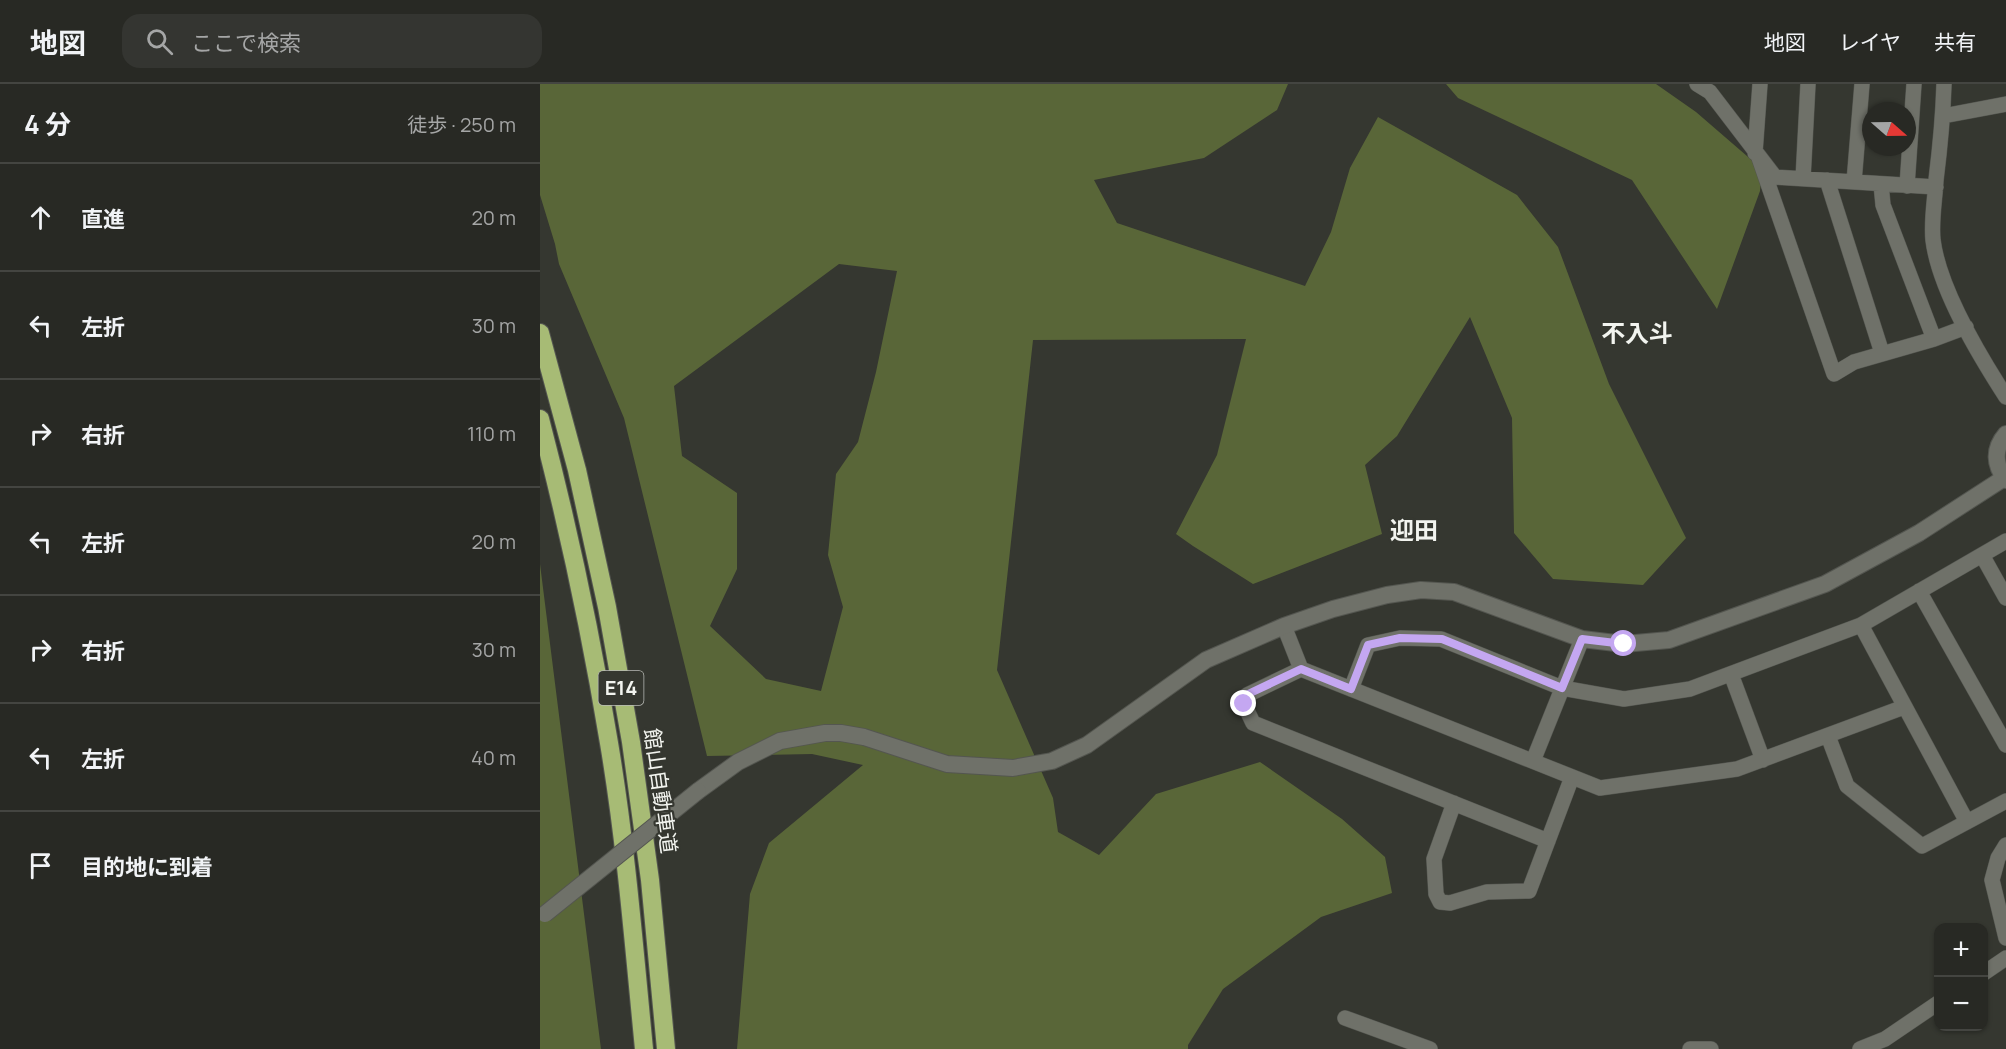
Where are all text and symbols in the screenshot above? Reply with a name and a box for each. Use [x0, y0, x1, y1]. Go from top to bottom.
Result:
search box [122, 14, 542, 68]
text: 地図 [30, 23, 86, 61]
icon: search [143, 25, 176, 58]
text: ここで検索 [191, 28, 301, 58]
text: 地図 [1764, 28, 1806, 56]
text: レイヤ [1839, 28, 1901, 56]
text: 共有 [1934, 28, 1976, 56]
north arrow [1862, 102, 1916, 156]
text: 4 分 [24, 106, 71, 142]
text: 徒歩 · 250 m [407, 111, 516, 138]
icon: ahead [24, 201, 57, 234]
text: 直進 [81, 204, 125, 234]
text: 20 m [471, 204, 516, 231]
icon: left [24, 309, 57, 342]
text: 左折 [81, 312, 125, 342]
text: 30 m [472, 312, 516, 339]
district label: 不入斗 [1601, 316, 1673, 349]
icon: right [24, 417, 57, 450]
text: 右折 [81, 420, 125, 450]
text: 110 m [467, 420, 516, 447]
district label: 迎田 [1390, 513, 1438, 546]
icon: left [24, 525, 57, 558]
text: 左折 [81, 528, 125, 558]
text: 20 m [471, 528, 516, 555]
route start [1610, 630, 1636, 656]
icon: right [24, 633, 57, 666]
text: 右折 [81, 636, 125, 666]
text: 30 m [472, 636, 516, 663]
road number: E14 [598, 671, 644, 705]
route end [1230, 690, 1256, 716]
street label: 館山自動車道 [638, 727, 684, 855]
icon: left [24, 741, 57, 774]
text: 左折 [81, 744, 125, 774]
text: 40 m [471, 744, 516, 771]
icon: arrive [24, 849, 57, 882]
text: 目的地に到着 [81, 852, 213, 882]
map controls [1934, 923, 1988, 1031]
button: + [1934, 923, 1988, 977]
button: − [1934, 977, 1988, 1031]

